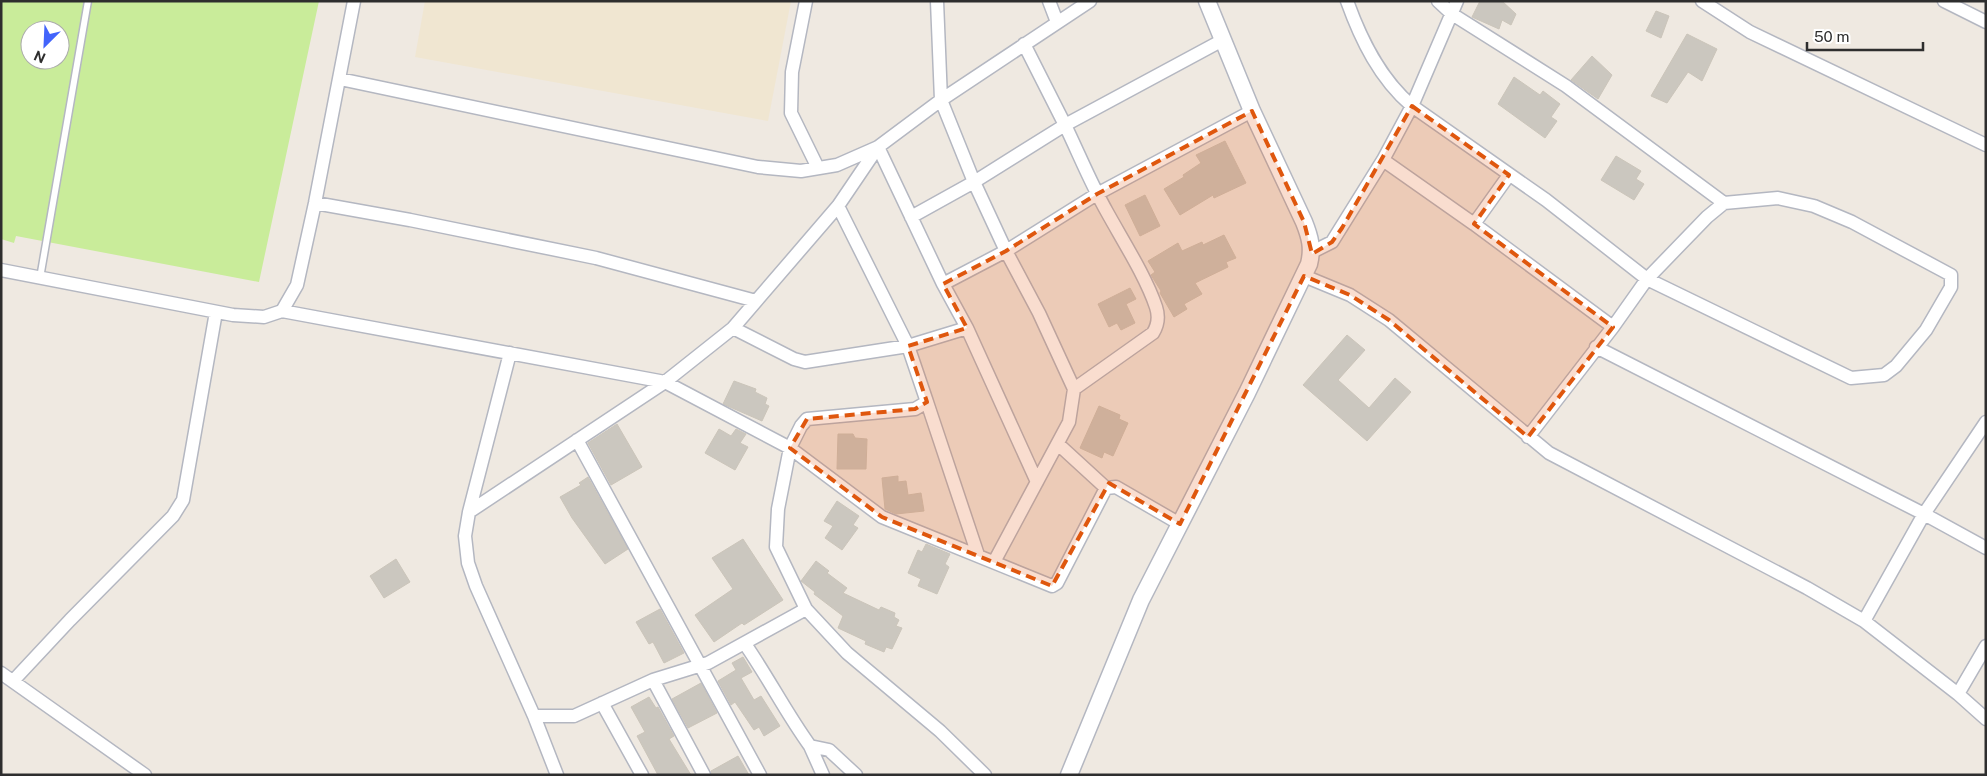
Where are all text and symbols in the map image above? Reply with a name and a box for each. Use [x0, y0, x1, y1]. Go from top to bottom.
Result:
north arrow [20, 20, 70, 70]
scale bar [1807, 20, 1923, 52]
text: 50 m [1814, 28, 1849, 45]
text: N [31, 47, 48, 66]

